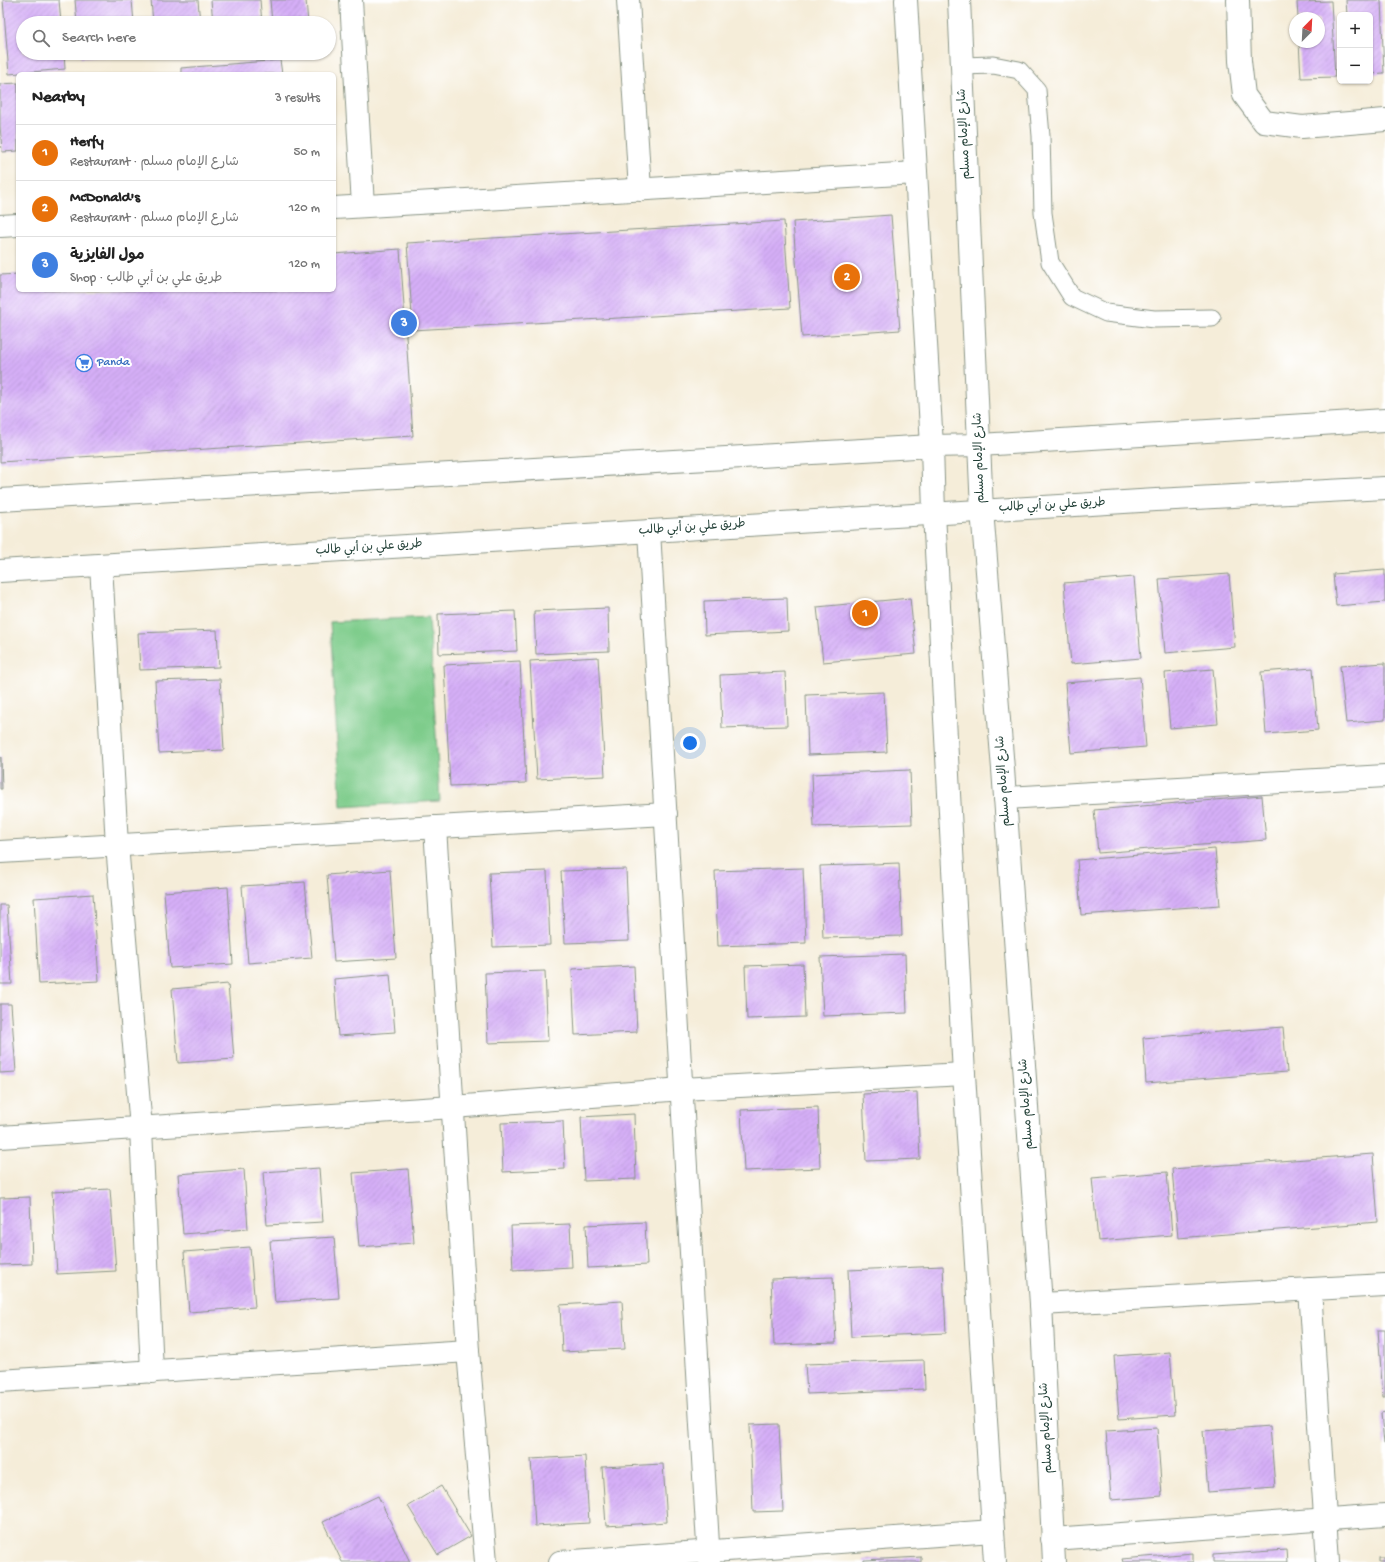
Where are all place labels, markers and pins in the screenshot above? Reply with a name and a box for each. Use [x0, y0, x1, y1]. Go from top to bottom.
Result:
pin: 2 [834, 262, 860, 292]
pin: 3 [391, 308, 417, 338]
supermarket icon: Panda [74, 353, 94, 373]
place label: Panda [96, 356, 130, 370]
pin: 1 [852, 598, 878, 628]

